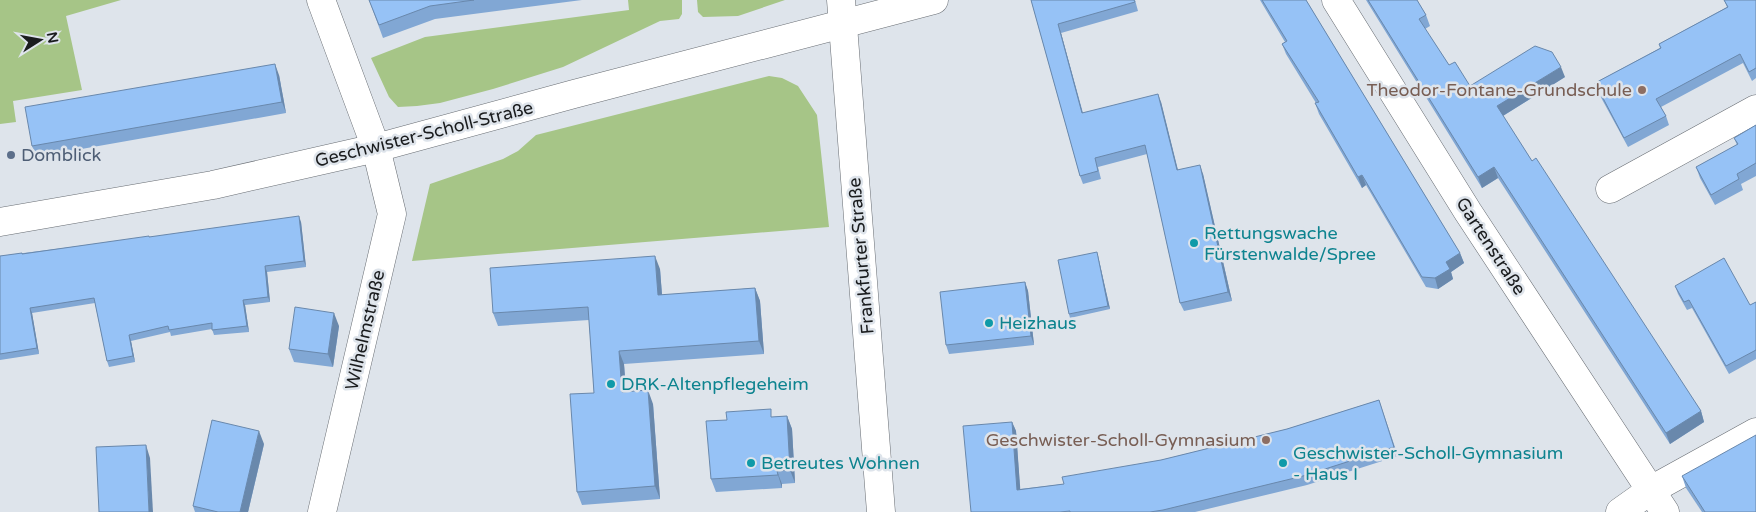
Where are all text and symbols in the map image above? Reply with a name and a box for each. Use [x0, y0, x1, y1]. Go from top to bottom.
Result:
north arrow [15, 15, 65, 65]
text: N [43, 30, 62, 45]
place label: Theodor-Fontane-Grundschule [1367, 79, 1632, 101]
marker: Theodor-Fontane-Grundschule [1636, 84, 1648, 96]
street label: Geschwister-Scholl-Straße [313, 96, 535, 172]
place label: Domblick [21, 144, 102, 166]
marker: Domblick [5, 149, 17, 161]
street label: Frankfurter Straße [843, 177, 879, 335]
street label: Gartenstraße [1451, 193, 1531, 299]
place label: Rettungswache Fürstenwalde/Spree [1204, 222, 1376, 265]
marker: Rettungswache Fürstenwalde/Spree [1188, 237, 1200, 249]
street label: Wilhelmstraße [340, 268, 390, 392]
place label: Heizhaus [999, 312, 1077, 334]
marker: Heizhaus [983, 317, 995, 329]
place label: DRK-Altenpflegeheim [621, 373, 809, 395]
marker: DRK-Altenpflegeheim [605, 378, 617, 390]
place label: Geschwister-Scholl-Gymnasium [986, 429, 1256, 451]
marker: Geschwister-Scholl-Gymnasium [1260, 434, 1272, 446]
place label: Geschwister-Scholl-Gymnasium - Haus I [1293, 442, 1563, 485]
place label: Betreutes Wohnen [761, 452, 920, 474]
marker: Betreutes Wohnen [745, 457, 757, 469]
marker: Geschwister-Scholl-Gymnasium - Haus I [1277, 457, 1289, 469]

